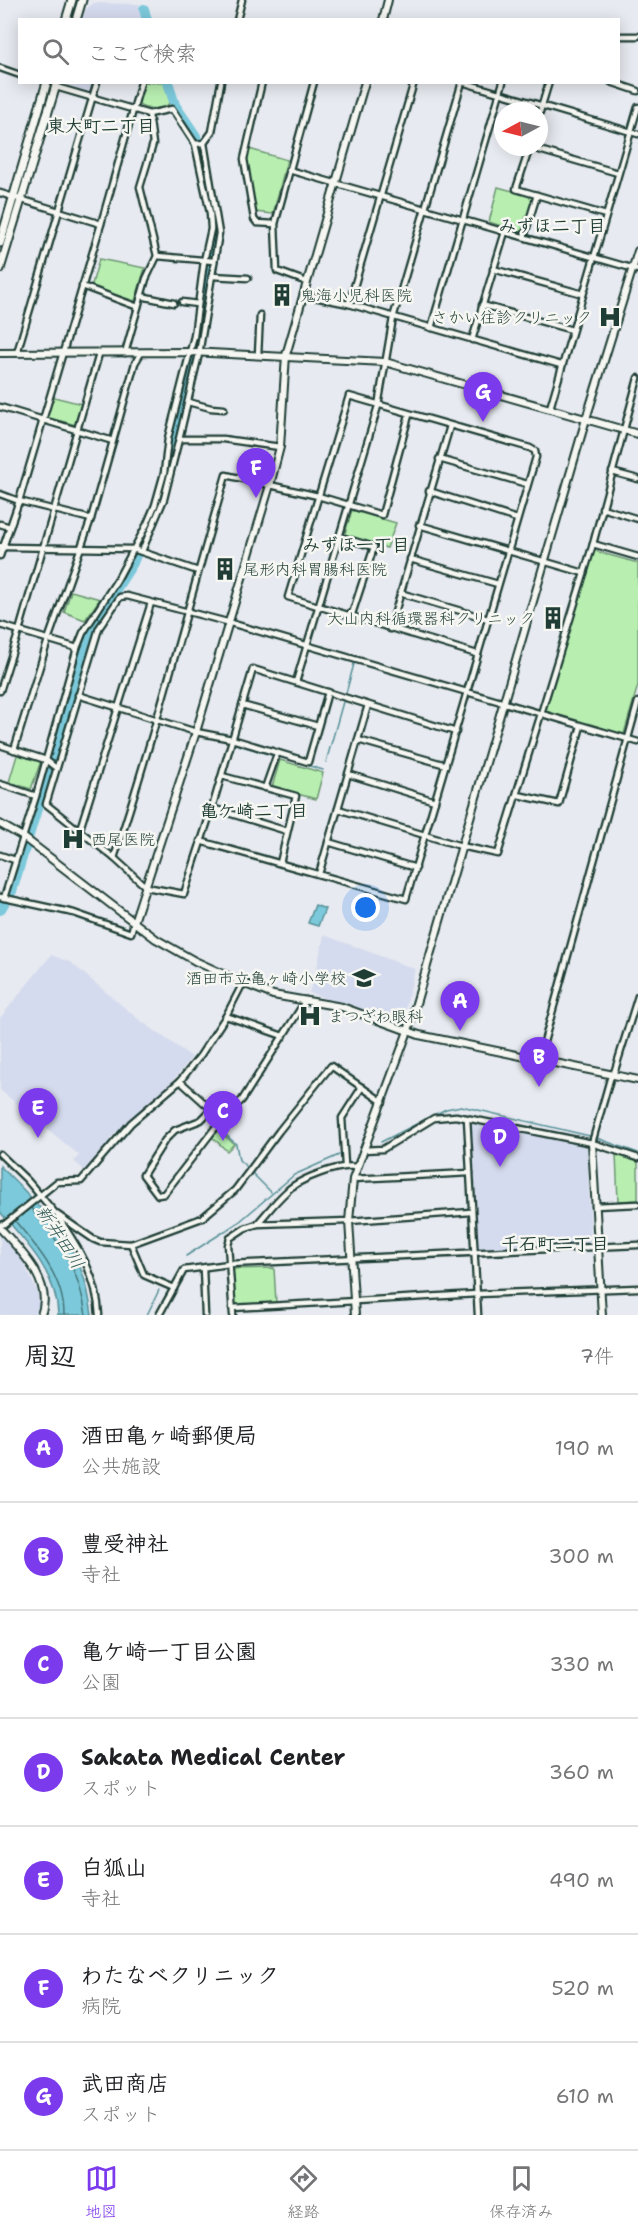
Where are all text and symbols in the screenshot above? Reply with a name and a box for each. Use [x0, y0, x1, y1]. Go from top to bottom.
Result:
search box [18, 18, 620, 84]
icon: search [39, 35, 72, 68]
text: ここで検索 [87, 39, 197, 68]
north arrow [494, 102, 548, 156]
district label: 東大町二丁目 [47, 114, 155, 138]
district label: みずほ二丁目 [498, 214, 606, 238]
building icon: 鬼海小児科医院 [269, 282, 295, 308]
place label: 鬼海小児科医院 [300, 285, 412, 306]
hospital icon: さかい往診クリニック [597, 304, 623, 330]
place label: さかい往診クリニック [432, 307, 592, 328]
pin: G [464, 372, 502, 422]
pin: F [236, 448, 276, 498]
district label: みずほ一丁目 [302, 533, 410, 557]
building icon: 尾形内科胃腸科医院 [212, 556, 238, 582]
place label: 尾形内科胃腸科医院 [243, 559, 387, 580]
building icon: 大山内科循環器科クリニック [540, 605, 566, 631]
place label: 大山内科循環器科クリニック [327, 608, 535, 629]
district label: 亀ケ崎二丁目 [200, 799, 308, 823]
hospital icon: 西尾医院 [60, 826, 86, 852]
place label: 西尾医院 [91, 829, 155, 850]
your location [351, 893, 380, 922]
school or university icon: 酒田市立亀ヶ崎小学校 [351, 965, 377, 991]
place label: 酒田市立亀ヶ崎小学校 [186, 968, 346, 989]
pin: A [440, 982, 480, 1031]
hospital icon: まつざわ眼科 [297, 1003, 323, 1029]
place label: まつざわ眼科 [328, 1006, 423, 1027]
pin: B [520, 1038, 558, 1087]
pin: E [18, 1088, 57, 1138]
pin: C [204, 1092, 242, 1141]
pin: D [480, 1118, 520, 1167]
water label: 新井田川 [30, 1200, 90, 1274]
district label: 千石町二丁目 [501, 1232, 609, 1256]
text: 周辺 [24, 1338, 76, 1373]
text: 7件 [580, 1343, 614, 1369]
text: 酒田亀ヶ崎郵便局 [81, 1421, 257, 1450]
text: A [36, 1435, 51, 1461]
text: 190 m [555, 1435, 614, 1461]
text: 公共施設 [81, 1453, 161, 1479]
text: 豊受神社 [81, 1529, 169, 1558]
text: B [37, 1543, 50, 1569]
text: 300 m [548, 1543, 614, 1569]
text: 寺社 [81, 1561, 121, 1587]
text: 亀ケ崎一丁目公園 [81, 1637, 257, 1666]
text: C [37, 1651, 50, 1677]
text: 330 m [550, 1651, 614, 1677]
text: 公園 [81, 1669, 121, 1695]
text: Sakata Medical Center [81, 1743, 345, 1772]
text: D [36, 1759, 51, 1785]
text: 360 m [549, 1759, 614, 1785]
text: スポット [81, 1775, 161, 1801]
text: 白狐山 [81, 1853, 147, 1882]
text: E [37, 1867, 50, 1893]
text: 490 m [549, 1867, 614, 1893]
text: 寺社 [81, 1885, 121, 1911]
text: わたなべクリニック [81, 1961, 279, 1990]
text: F [38, 1975, 49, 2001]
text: 520 m [551, 1975, 614, 2001]
text: 病院 [81, 1993, 121, 2019]
text: 武田商店 [81, 2069, 169, 2098]
text: G [35, 2083, 52, 2109]
text: 610 m [556, 2083, 614, 2109]
text: スポット [81, 2101, 161, 2127]
tab: 地図 [85, 2162, 118, 2222]
tab: 経路 [287, 2162, 320, 2222]
tab: 保存済み [489, 2162, 553, 2222]

